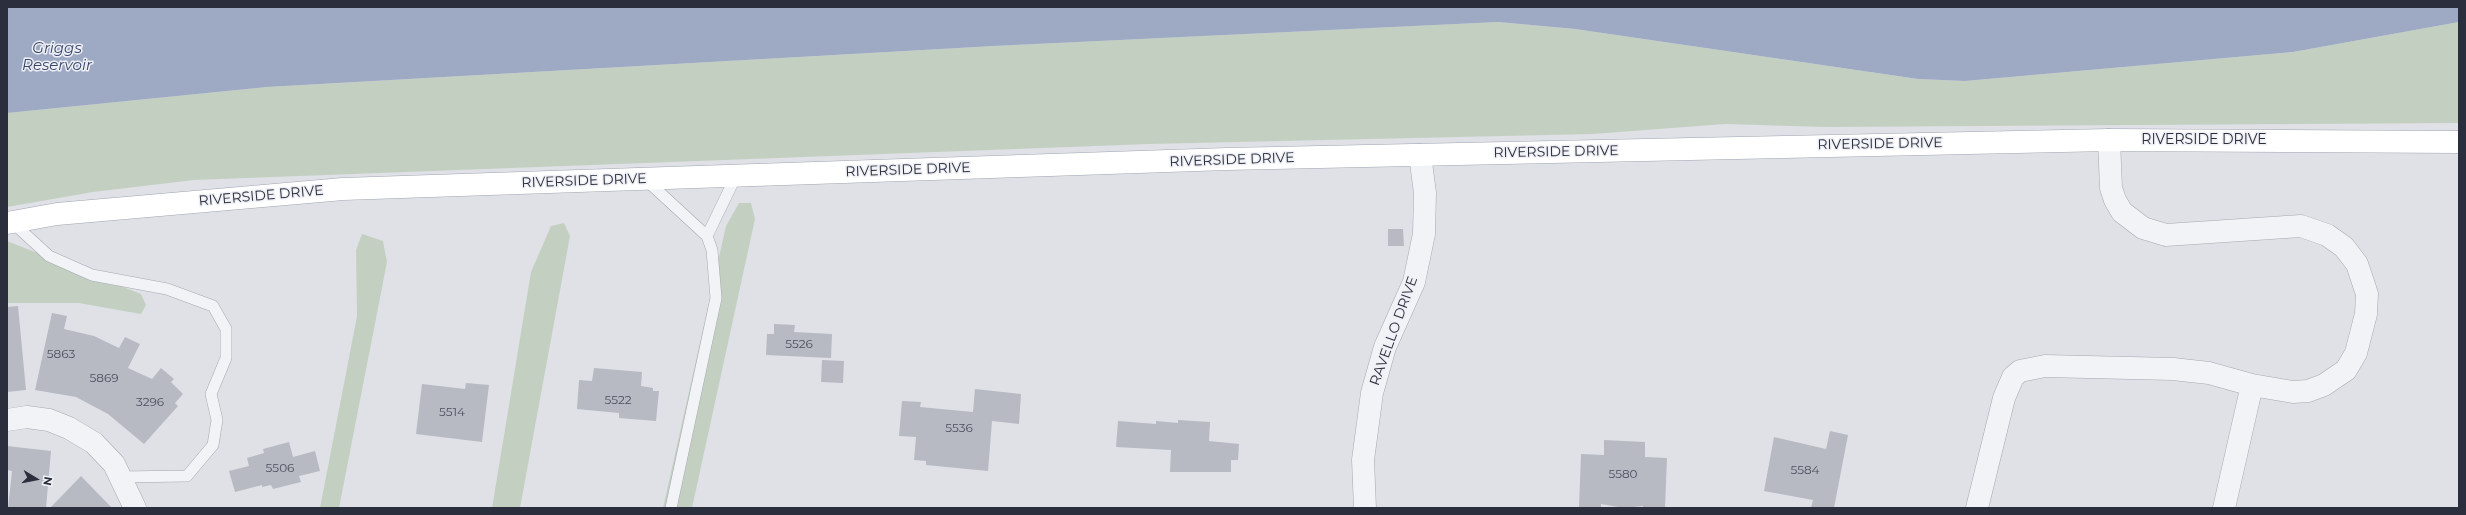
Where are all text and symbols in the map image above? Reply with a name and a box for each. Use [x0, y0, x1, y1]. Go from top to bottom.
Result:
water label: Griggs Reservoir [22, 40, 92, 75]
street label: RIVERSIDE DRIVE [2141, 132, 2267, 148]
street label: RIVERSIDE DRIVE [1817, 135, 1943, 153]
street label: RIVERSIDE DRIVE [1493, 143, 1619, 161]
street label: RIVERSIDE DRIVE [1169, 149, 1295, 171]
street label: RIVERSIDE DRIVE [845, 159, 971, 181]
street label: RIVERSIDE DRIVE [521, 170, 647, 192]
street label: RIVERSIDE DRIVE [198, 182, 324, 210]
street label: RAVELLO DRIVE [1366, 274, 1422, 388]
house number: 5526 [785, 337, 813, 351]
house number: 5863 [47, 347, 75, 361]
house number: 5869 [89, 371, 119, 385]
house number: 5522 [604, 393, 632, 407]
house number: 3296 [136, 395, 164, 409]
house number: 5514 [439, 405, 465, 419]
house number: 5536 [945, 421, 973, 435]
north arrow [16, 459, 56, 499]
house number: 5506 [266, 461, 294, 475]
house number: 5584 [1790, 463, 1820, 477]
house number: 5580 [1608, 467, 1638, 481]
text: N [40, 475, 55, 487]

